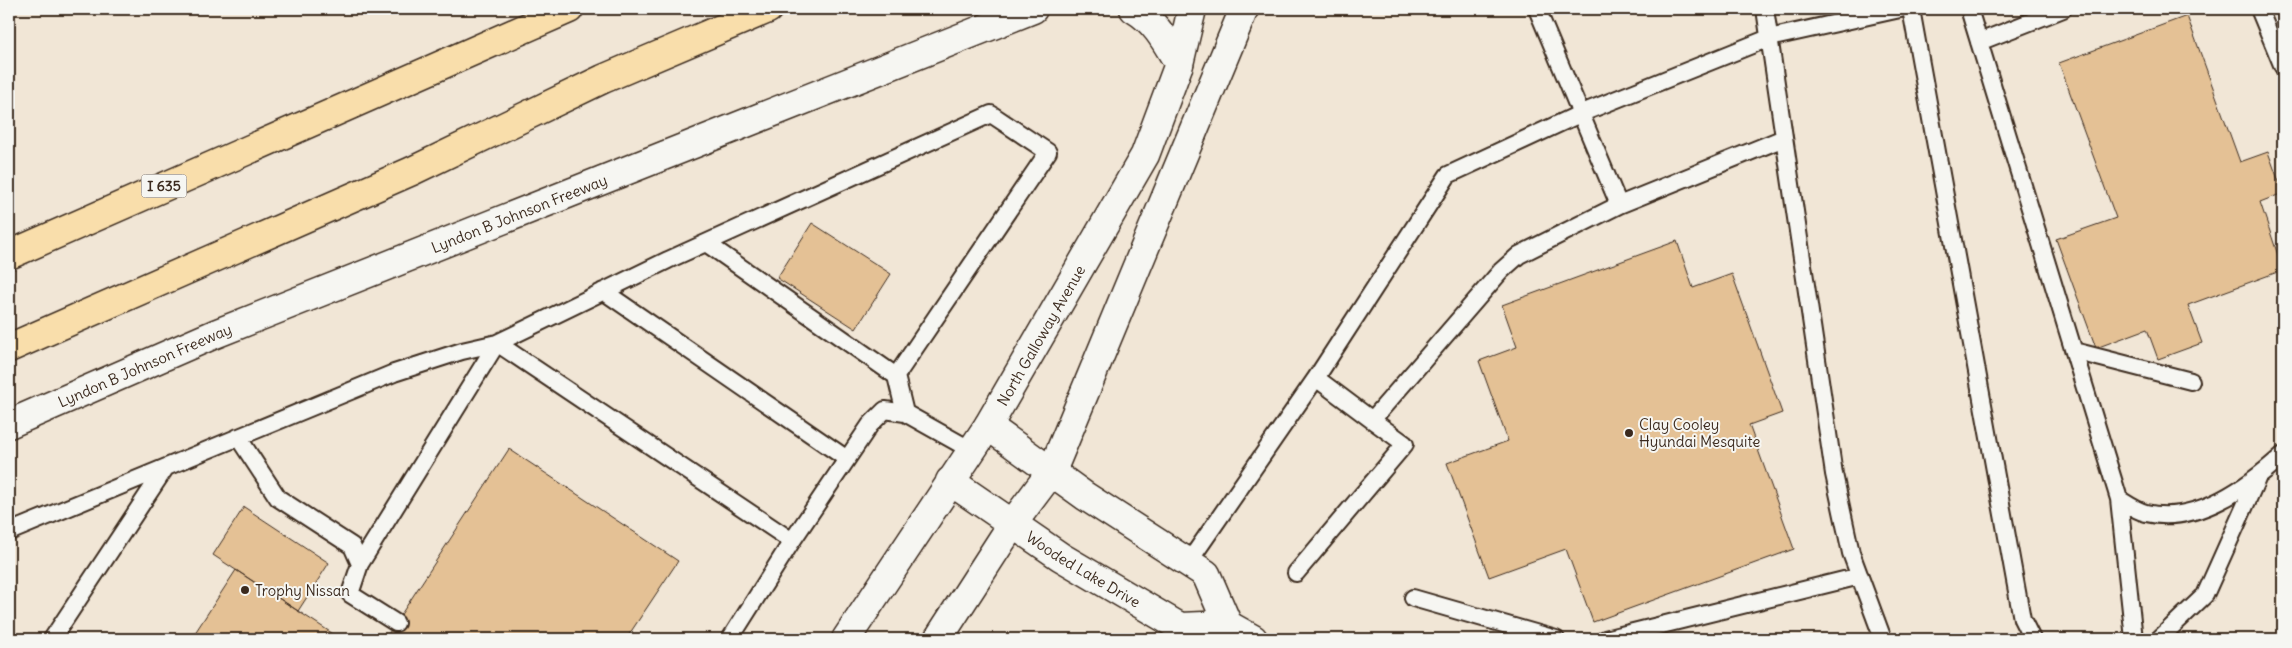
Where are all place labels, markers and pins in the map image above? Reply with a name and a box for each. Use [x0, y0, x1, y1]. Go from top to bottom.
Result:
place label: Clay Cooley Hyundai Mesquite [1639, 415, 1760, 451]
marker: Clay Cooley Hyundai Mesquite [1623, 427, 1635, 439]
place label: Trophy Nissan [255, 581, 350, 600]
marker: Trophy Nissan [239, 584, 251, 596]

